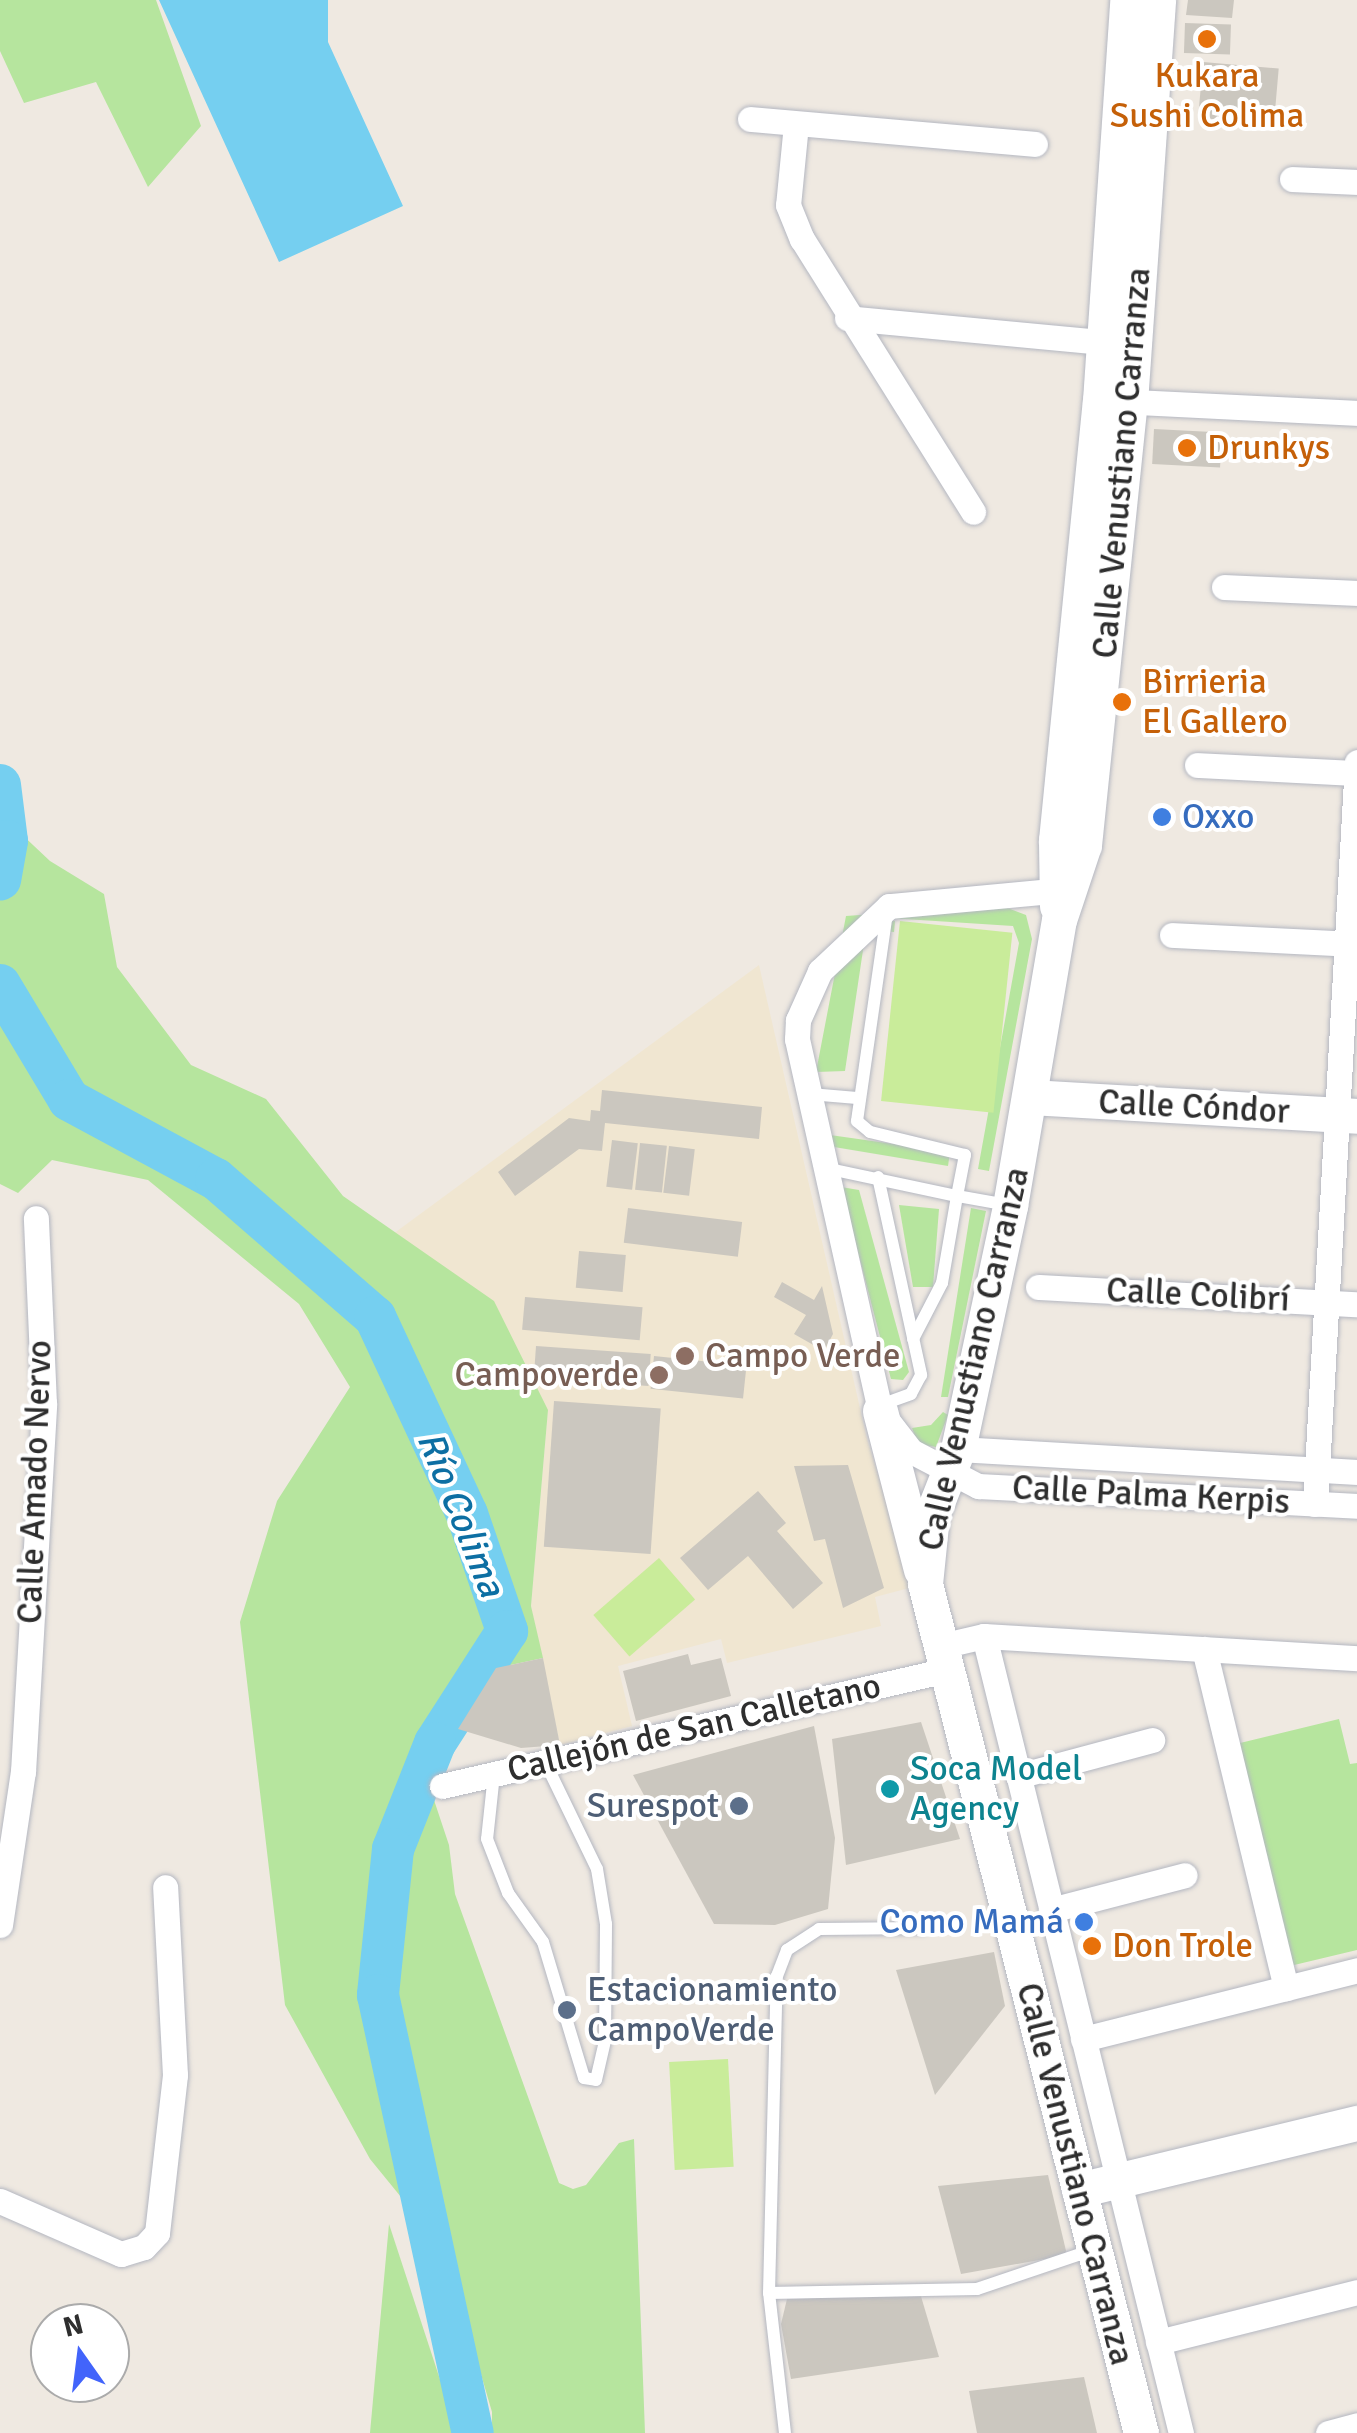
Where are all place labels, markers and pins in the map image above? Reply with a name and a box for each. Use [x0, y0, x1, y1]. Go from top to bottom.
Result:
marker: Kukara Sushi Colima [1196, 28, 1218, 50]
place label: Kukara Sushi Colima [1110, 55, 1304, 137]
place label: Drunkys [1207, 427, 1330, 469]
marker: Drunkys [1176, 437, 1198, 459]
place label: Birrieria El Gallero [1142, 661, 1288, 743]
marker: Birrieria El Gallero [1111, 691, 1133, 713]
place label: Oxxo [1182, 796, 1254, 838]
marker: Oxxo [1151, 806, 1173, 828]
place label: Campo Verde [705, 1335, 900, 1377]
marker: Campo Verde [674, 1345, 696, 1367]
place label: Campoverde [454, 1354, 639, 1396]
marker: Campoverde [648, 1364, 670, 1386]
place label: Soca Model Agency [910, 1748, 1082, 1830]
marker: Soca Model Agency [879, 1778, 901, 1800]
place label: Surespot [587, 1785, 719, 1827]
marker: Surespot [728, 1795, 750, 1817]
place label: Como Mamá [879, 1901, 1064, 1943]
marker: Como Mamá [1073, 1911, 1095, 1933]
place label: Don Trole [1112, 1925, 1253, 1967]
marker: Don Trole [1081, 1935, 1103, 1957]
place label: Estacionamiento CampoVerde [587, 1969, 837, 2051]
marker: Estacionamiento CampoVerde [556, 1999, 578, 2021]

